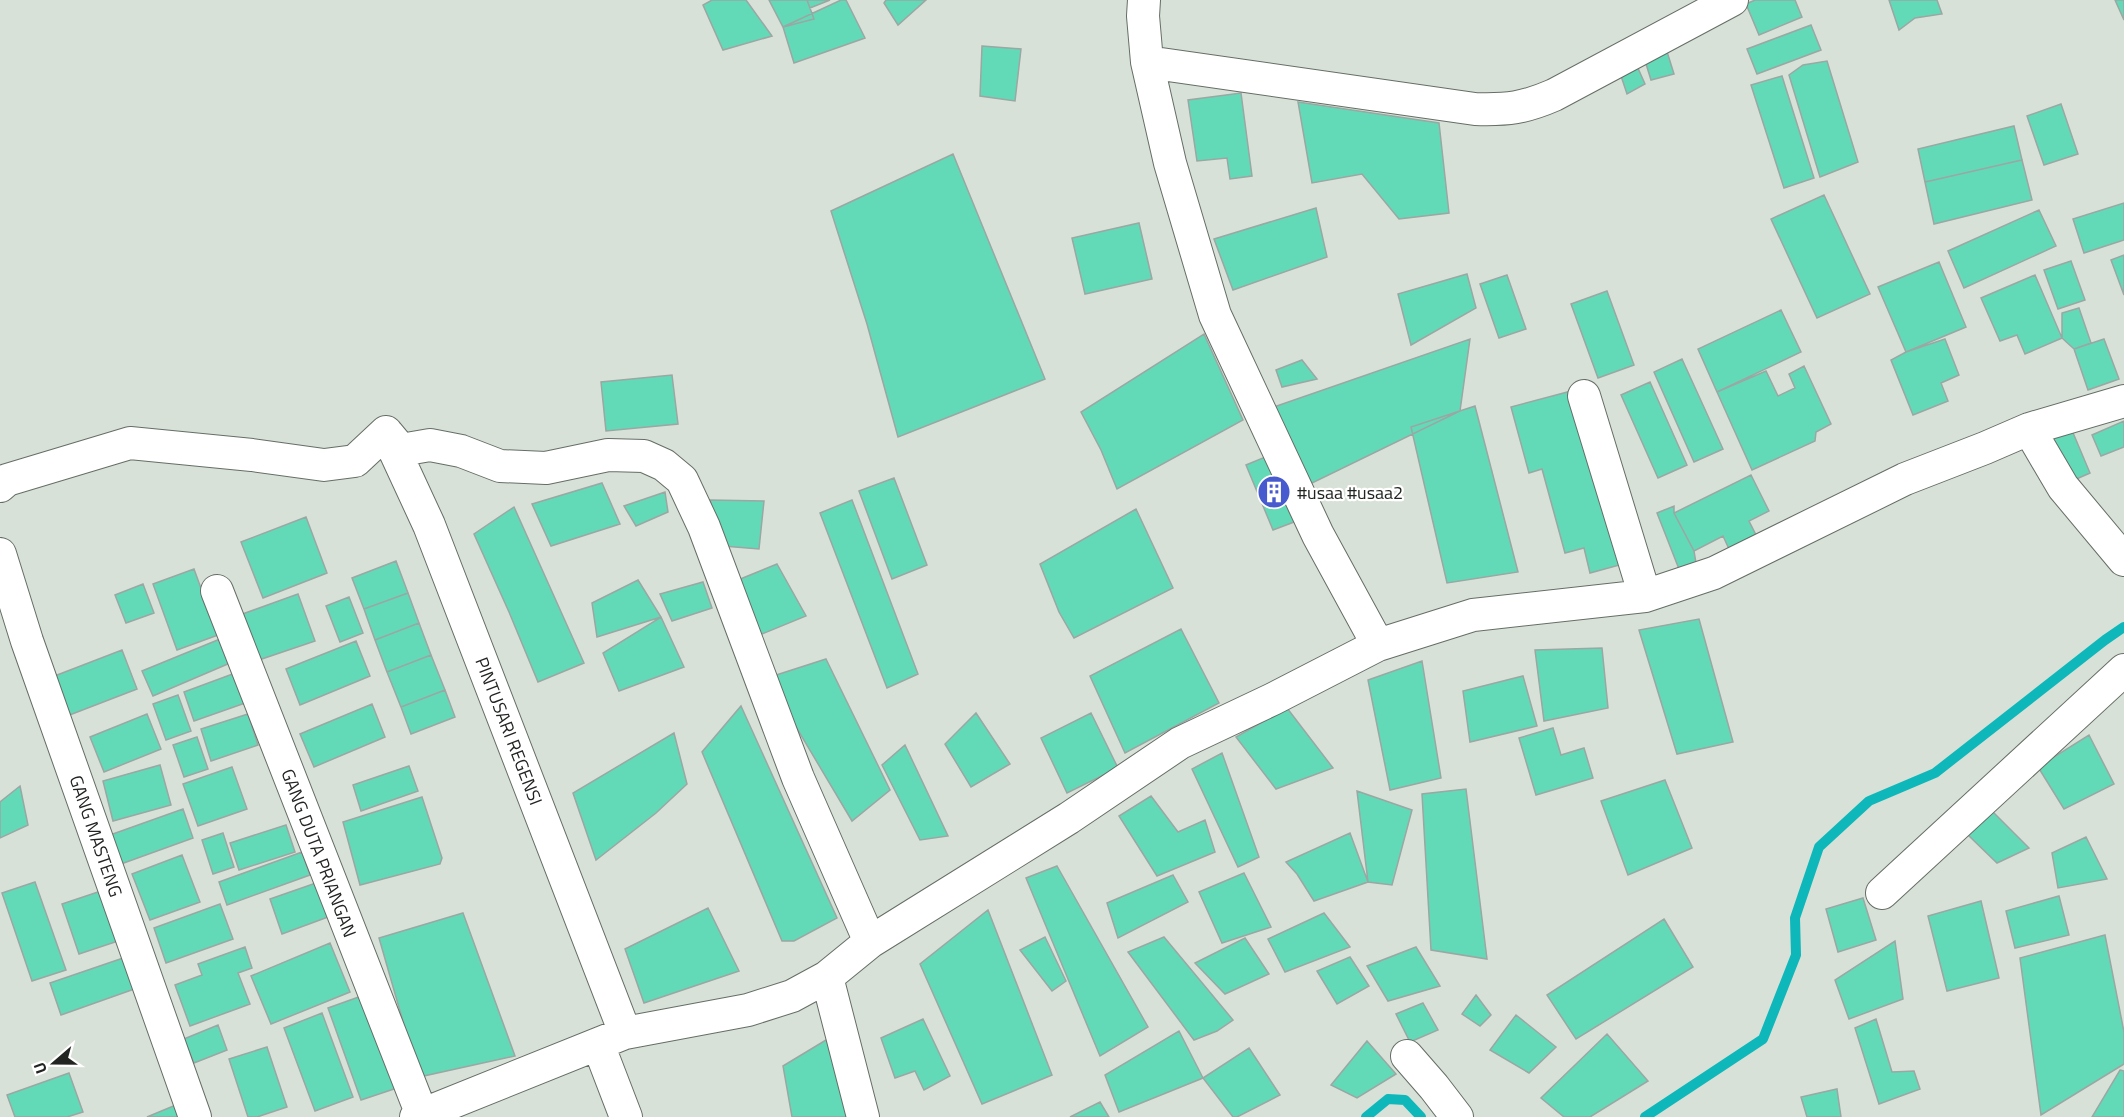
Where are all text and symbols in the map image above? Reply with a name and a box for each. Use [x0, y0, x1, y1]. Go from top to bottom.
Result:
building icon: #usaa #usaa2 [1256, 474, 1292, 510]
place label: #usaa #usaa2 [1297, 479, 1403, 506]
street label: PINTUSARI REGENSI [468, 653, 550, 809]
street label: GANG DUTA PRIANGAN [274, 765, 364, 941]
street label: GANG MASTENG [63, 771, 129, 901]
north arrow [24, 1033, 84, 1093]
text: U [27, 1059, 53, 1077]

